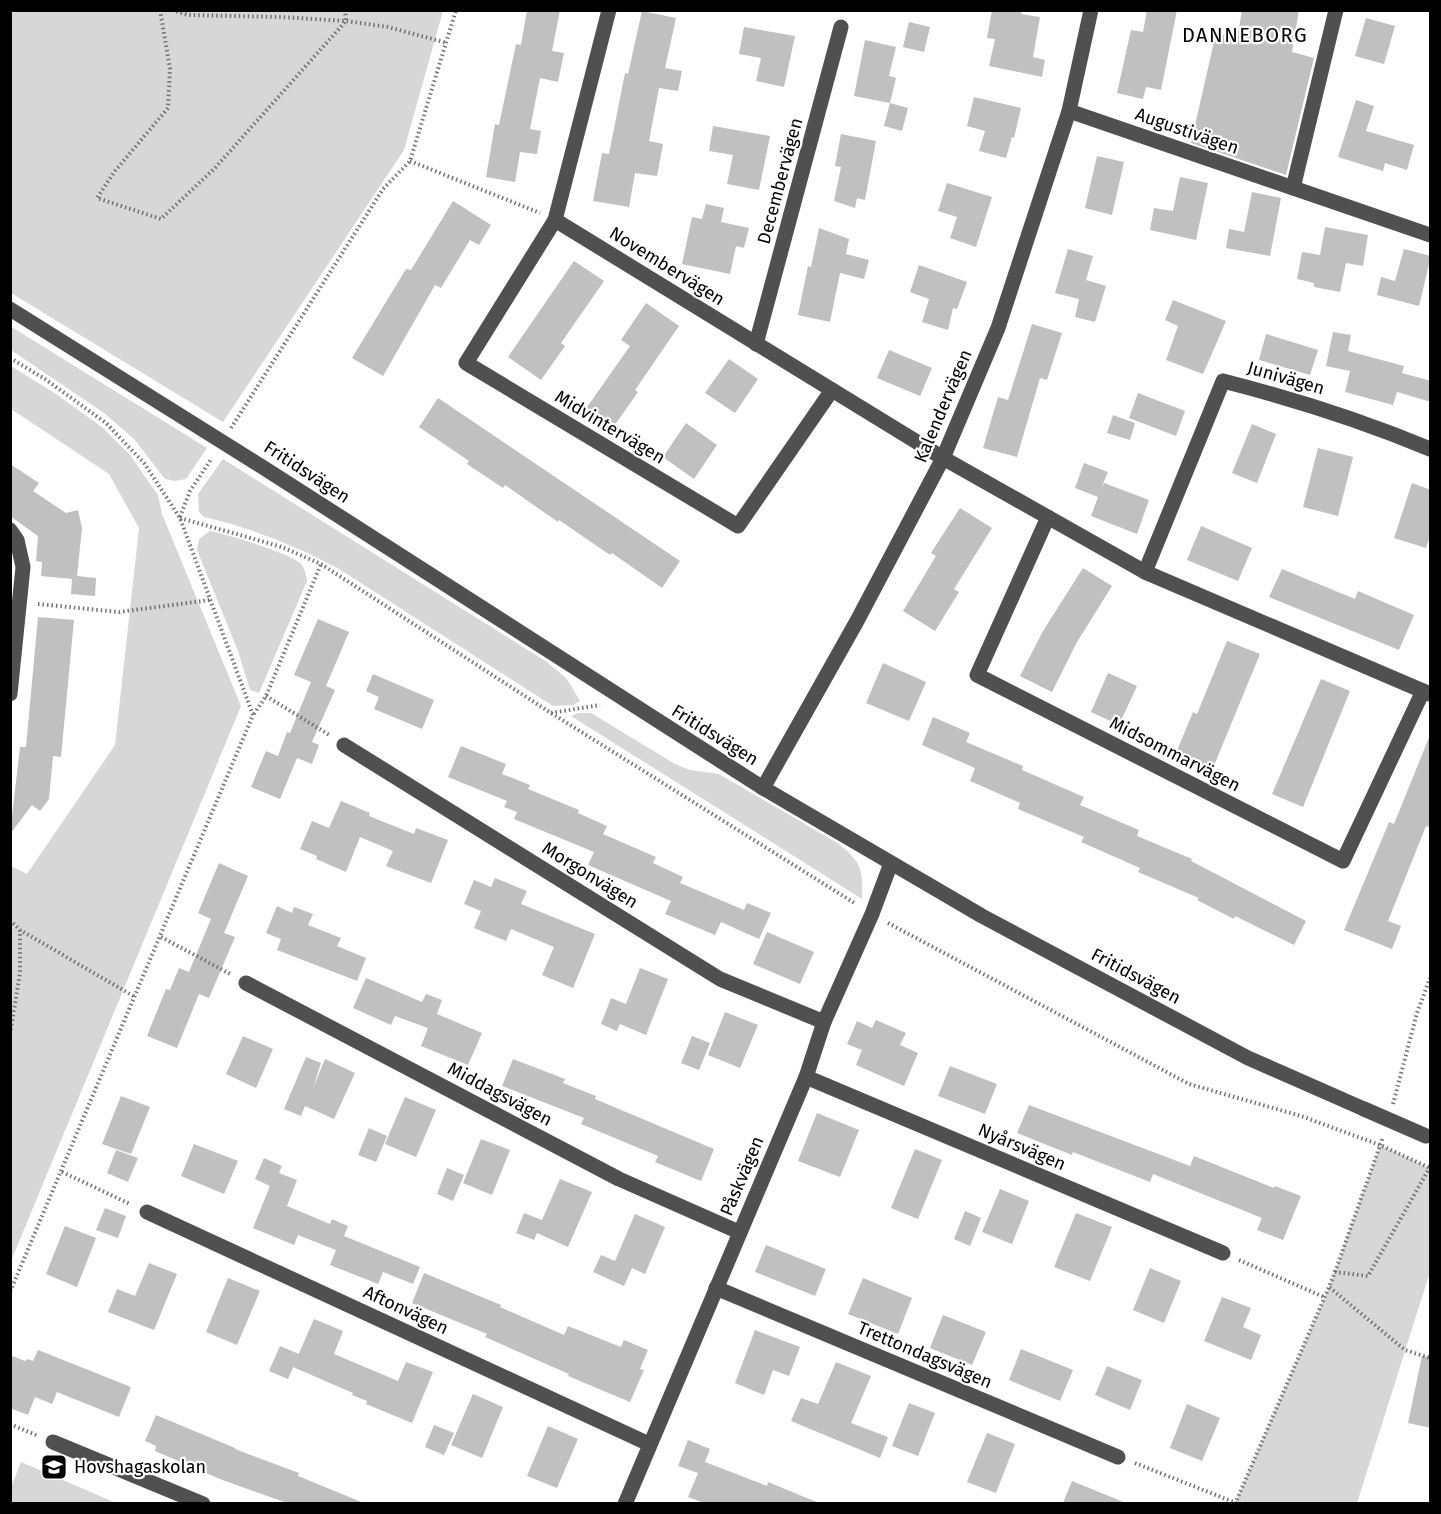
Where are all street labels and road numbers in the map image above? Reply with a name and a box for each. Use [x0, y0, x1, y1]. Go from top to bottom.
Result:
street label: Augustivägen [1132, 103, 1242, 159]
street label: Decembervägen [753, 115, 807, 247]
street label: Novembervägen [605, 222, 729, 310]
street label: Kalendervägen [909, 346, 977, 466]
street label: Junivägen [1245, 357, 1327, 399]
street label: Midvintervägen [551, 385, 669, 469]
street label: Fritidsvägen [260, 436, 354, 508]
street label: Fritidsvägen [667, 700, 763, 770]
street label: Midsommarvägen [1106, 712, 1244, 796]
street label: Morgonvägen [538, 837, 642, 913]
street label: Fritidsvägen [1087, 943, 1185, 1009]
street label: Middagsvägen [444, 1057, 556, 1131]
street label: Nyårsvägen [975, 1119, 1069, 1175]
street label: Påskvägen [715, 1133, 769, 1219]
street label: Aftonvägen [360, 1281, 452, 1339]
street label: Trettondagsvägen [854, 1317, 996, 1393]

